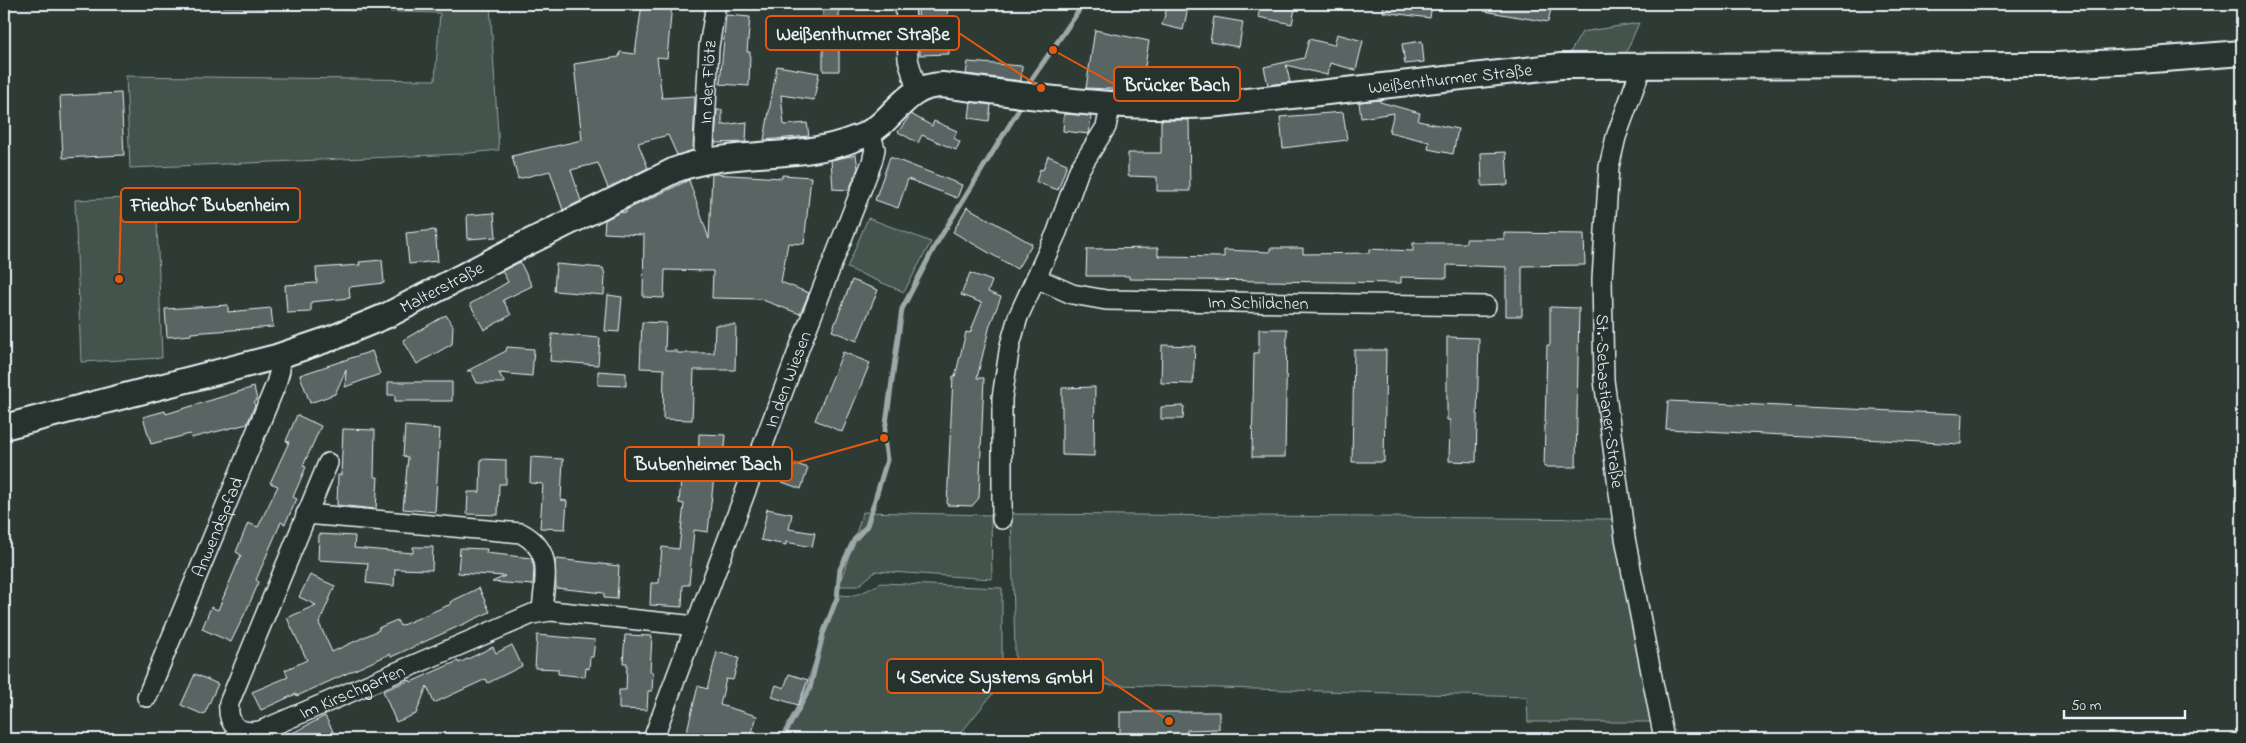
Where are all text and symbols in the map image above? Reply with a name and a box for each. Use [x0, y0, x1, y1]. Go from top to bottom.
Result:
callout: Weißenthurmer Straße [766, 16, 959, 50]
text: Weißenthurmer Straße [776, 22, 950, 49]
street label: In der Flötz [694, 38, 725, 125]
street label: Weißenthurmer Straße [1367, 58, 1535, 102]
callout: Brücker Bach [1114, 67, 1240, 101]
text: Brücker Bach [1123, 73, 1230, 100]
callout: Friedhof Bubenheim [121, 188, 300, 222]
text: Friedhof Bubenheim [130, 193, 290, 220]
street label: Malterstraße [396, 256, 490, 322]
street label: Im Schildchen [1207, 291, 1309, 318]
street label: St.-Sebastianer-Straße [1588, 314, 1629, 491]
street label: In den Wiesen [759, 328, 820, 432]
callout: Bubenheimer Bach [625, 447, 792, 481]
text: Bubenheimer Bach [634, 452, 781, 479]
street label: Anwendspfad [187, 474, 251, 582]
street label: Im Kirschgarten [296, 659, 410, 727]
callout: 4 Service Systems GmbH [887, 659, 1103, 693]
text: 4 Service Systems GmbH [897, 665, 1093, 694]
scale bar [2064, 688, 2185, 720]
text: 50 m [2071, 695, 2102, 717]

